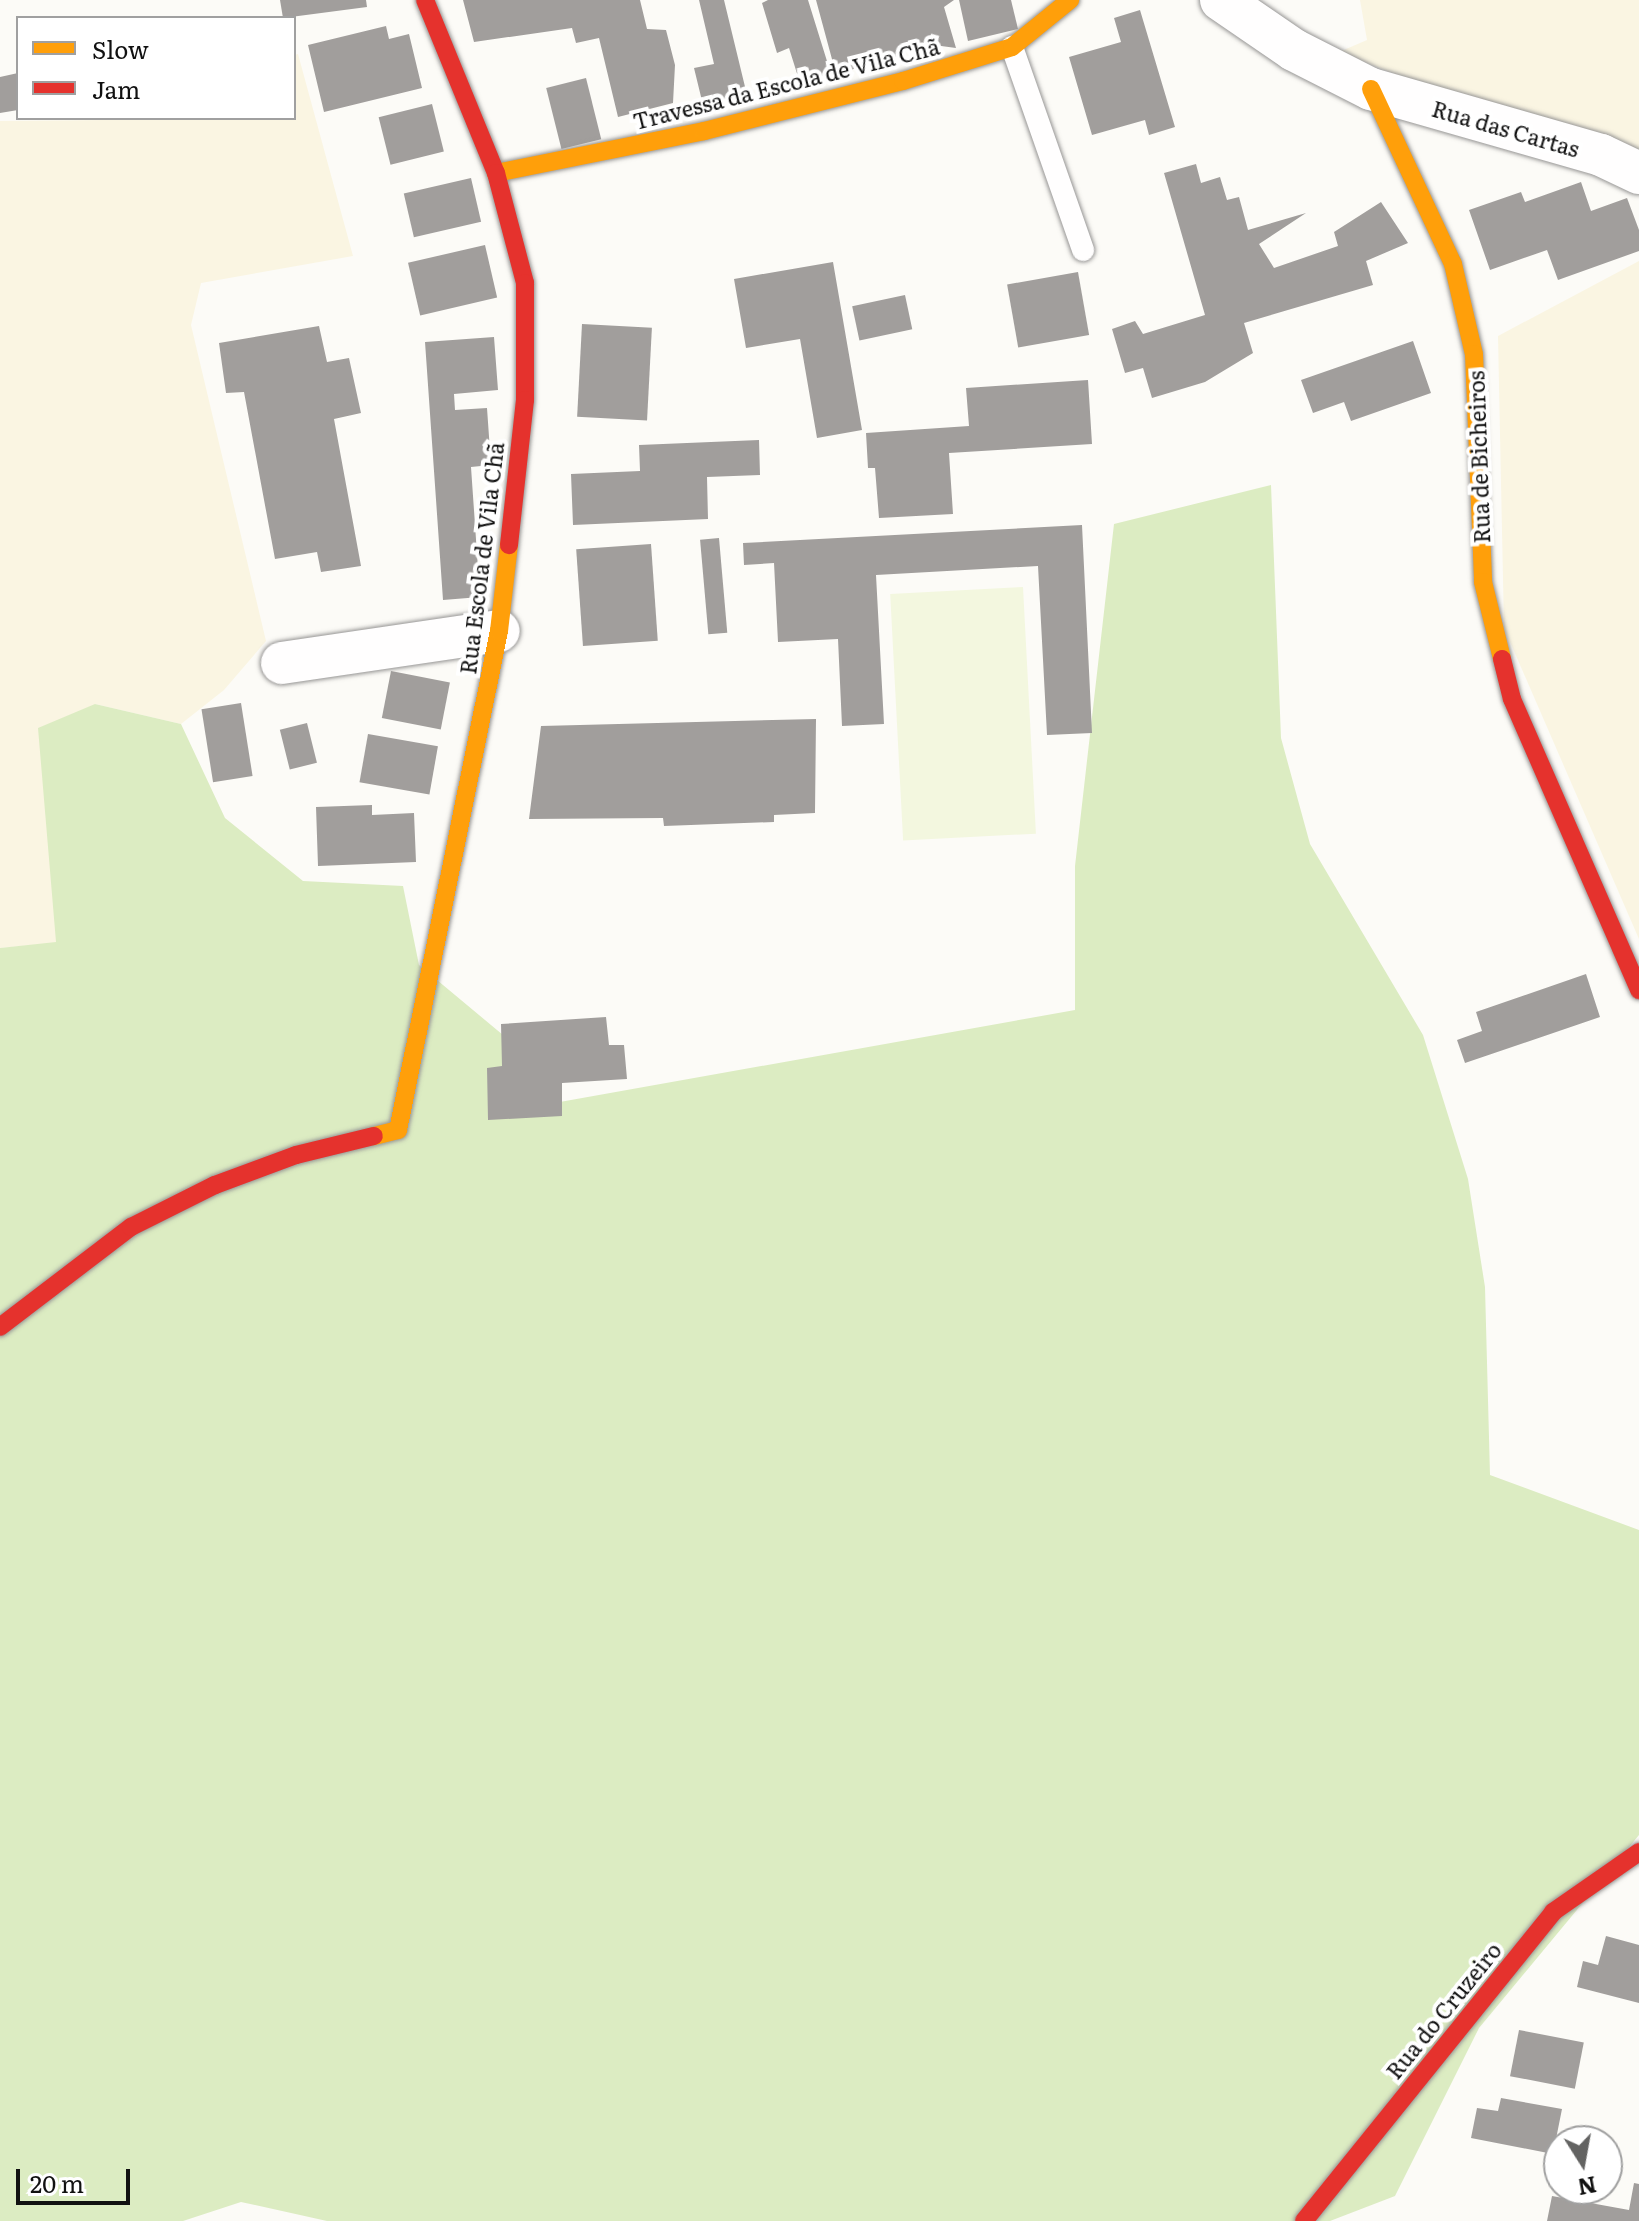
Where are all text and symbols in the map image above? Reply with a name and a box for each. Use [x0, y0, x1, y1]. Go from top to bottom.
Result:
legend [16, 16, 296, 120]
text: Slow [92, 31, 149, 66]
street label: Travessa da Escola de Vila Chã [630, 32, 942, 134]
text: Jam [92, 71, 140, 106]
street label: Rua das Cartas [1429, 94, 1583, 162]
street label: Rua de Bicheiros [1462, 370, 1494, 544]
street label: Rua Escola de Vila Chã [454, 440, 508, 676]
street label: Rua do Cruzeiro [1380, 1936, 1506, 2084]
north arrow [1543, 2125, 1623, 2205]
scale bar [20, 2153, 134, 2203]
text: 20 m [30, 2165, 84, 2200]
text: N [1575, 2169, 1600, 2205]

